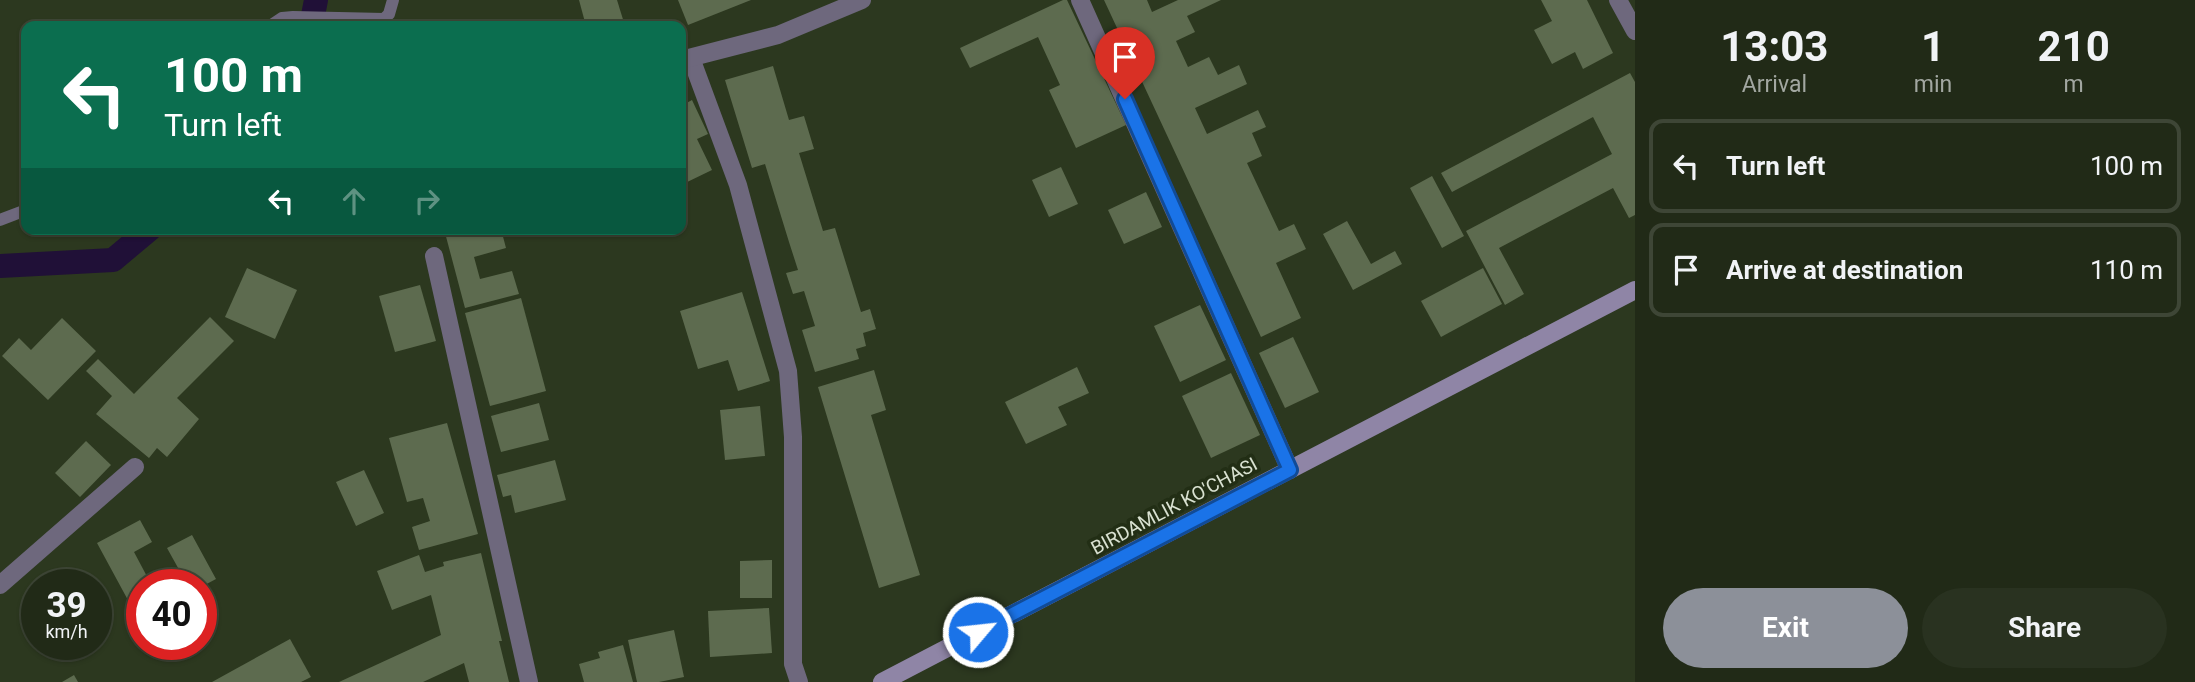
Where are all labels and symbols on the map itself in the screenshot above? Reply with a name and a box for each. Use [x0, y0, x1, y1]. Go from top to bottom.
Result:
pin [1095, 27, 1155, 99]
street label: BIRDAMLIK KO'CHASI [1087, 452, 1261, 560]
speed limit sign: 40 [126, 569, 217, 660]
position arrow [941, 595, 1015, 669]

